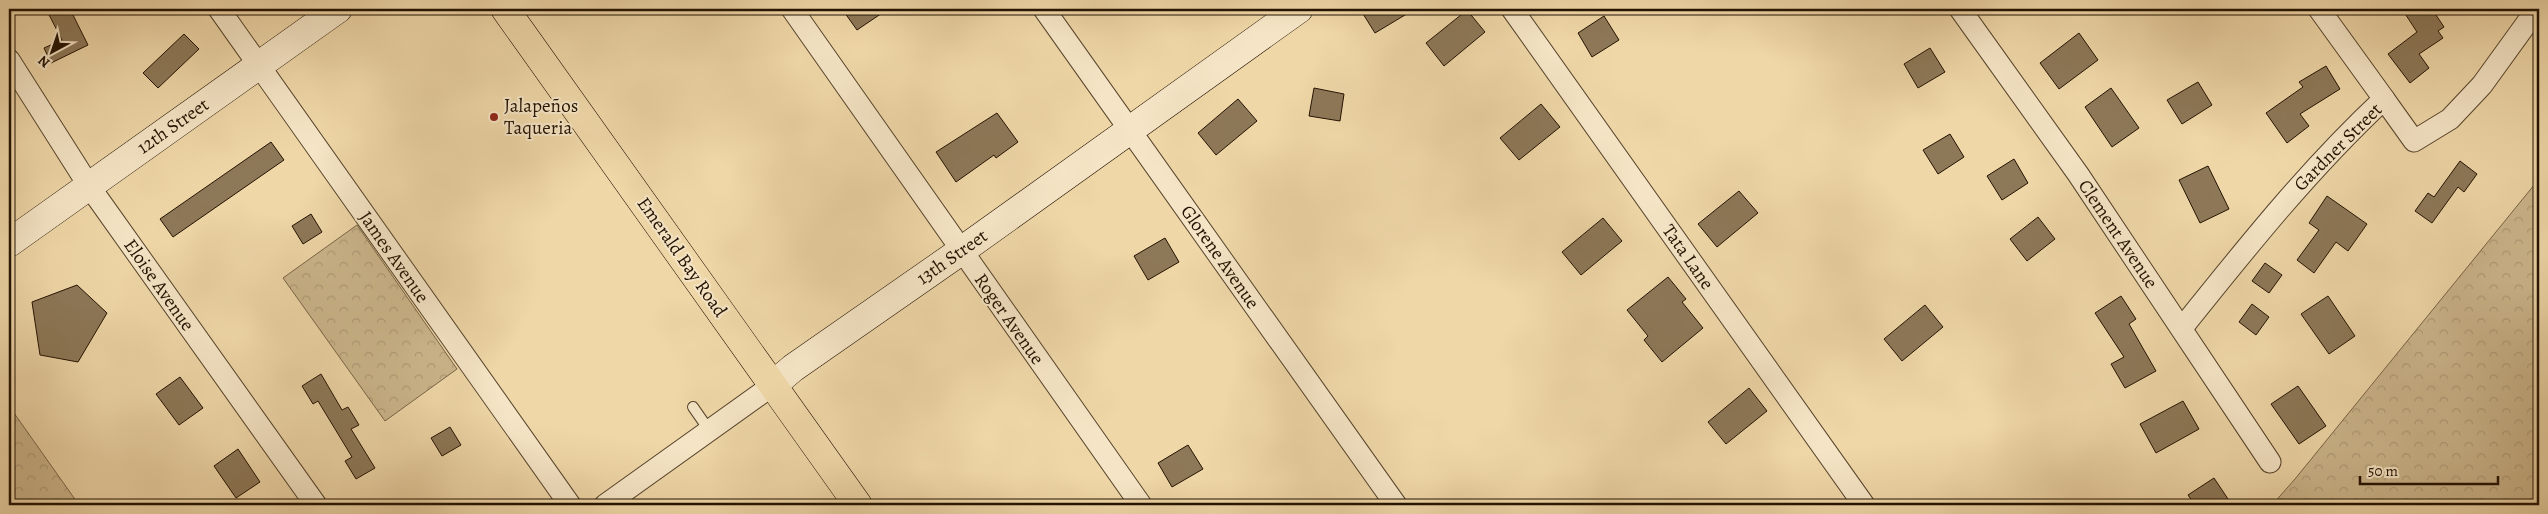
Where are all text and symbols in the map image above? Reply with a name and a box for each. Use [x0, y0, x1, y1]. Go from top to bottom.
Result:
north arrow [28, 28, 78, 78]
text: N [34, 51, 54, 72]
street label: 12th Street [132, 92, 214, 160]
place label: Jalapeños Taqueria [504, 93, 578, 141]
street label: Gardner Street [2288, 97, 2388, 197]
marker: Jalapeños Taqueria [488, 111, 500, 123]
street label: Clement Avenue [2072, 174, 2164, 294]
street label: Emerald Bay Road [631, 192, 734, 323]
street label: Glorene Avenue [1175, 200, 1265, 314]
street label: James Avenue [353, 206, 435, 308]
street label: Tata Lane [1656, 219, 1720, 295]
street label: 13th Street [911, 223, 993, 291]
street label: Eloise Avenue [118, 234, 200, 336]
street label: Roger Avenue [968, 268, 1050, 370]
scale bar [2360, 454, 2498, 486]
text: 50 m [2368, 461, 2398, 481]

